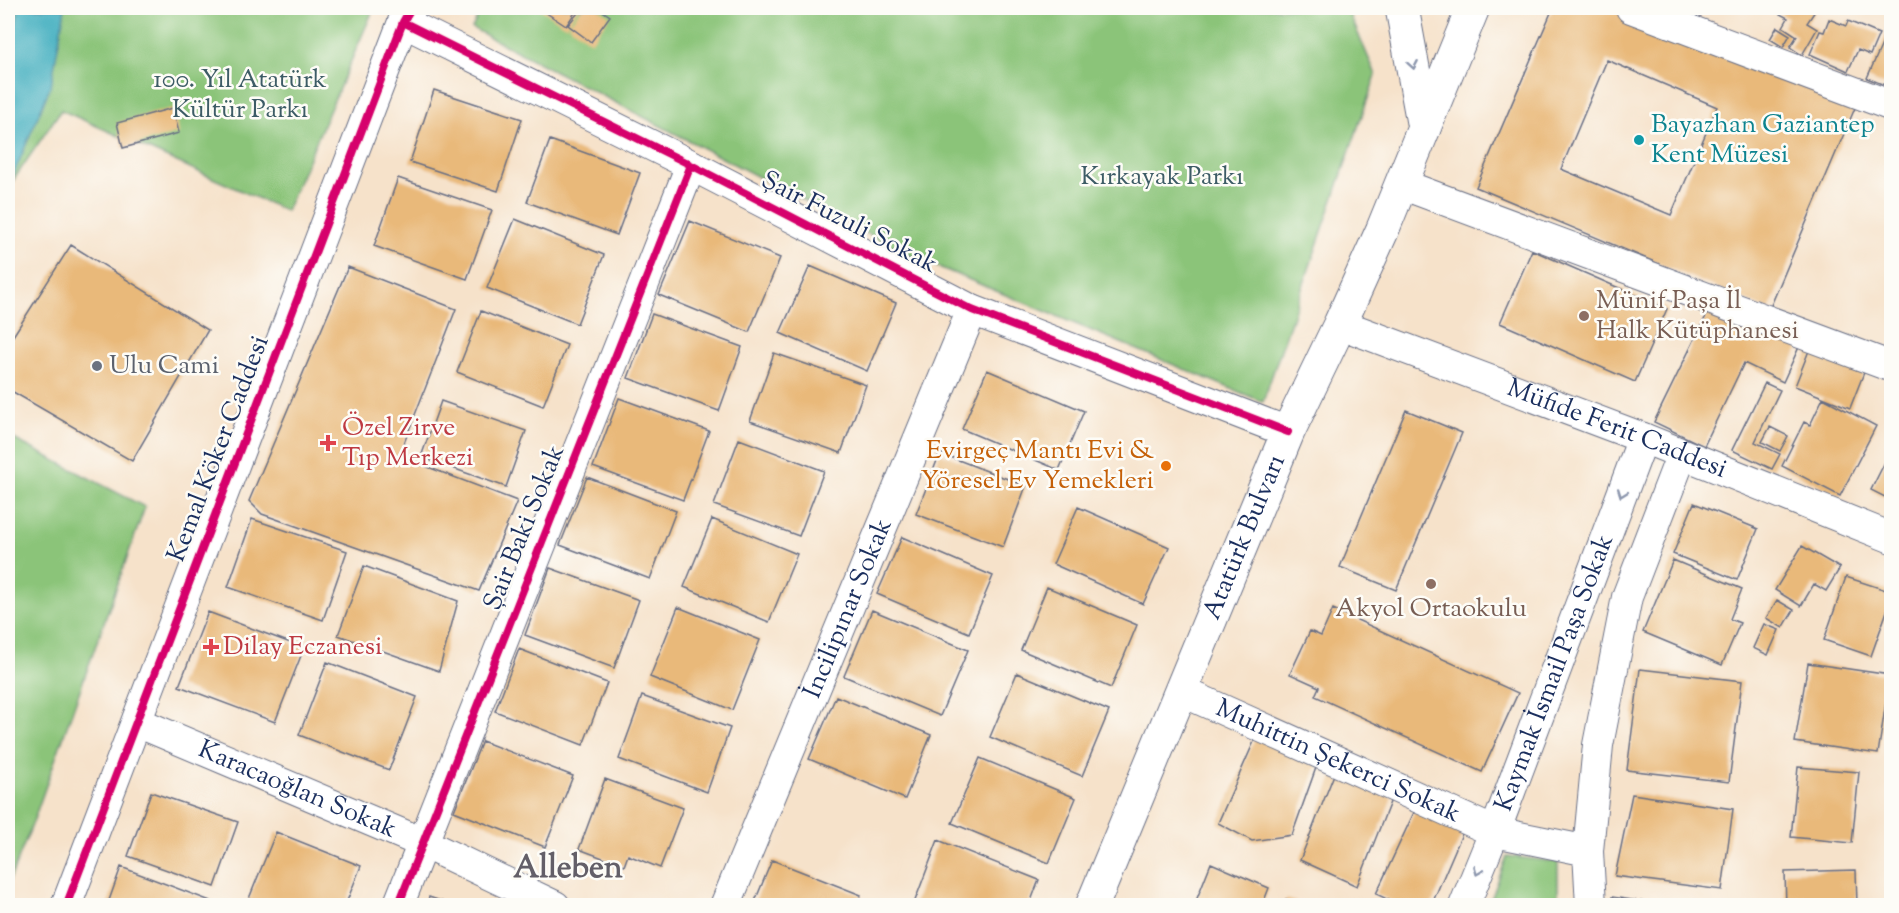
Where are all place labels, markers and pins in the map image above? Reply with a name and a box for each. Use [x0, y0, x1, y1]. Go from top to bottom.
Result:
place label: Bayazhan Gaziantep Kent Müzesi [1651, 107, 1875, 174]
marker: Bayazhan Gaziantep Kent Müzesi [1632, 133, 1646, 147]
place label: Münif Paşa İl Halk Kütüphanesi [1596, 283, 1799, 350]
marker: Münif Paşa İl Halk Kütüphanesi [1577, 309, 1591, 323]
place label: Ulu Cami [109, 348, 219, 385]
marker: Ulu Cami [90, 359, 104, 373]
place label: Özel Zirve Tıp Merkezi [342, 410, 473, 477]
place label: Evirgeç Mantı Evi & Yöresel Ev Yemekleri [920, 433, 1154, 500]
marker: Özel Zirve Tıp Merkezi [319, 434, 337, 452]
marker: Evirgeç Mantı Evi & Yöresel Ev Yemekleri [1159, 459, 1173, 473]
marker: Akyol Ortaokulu [1424, 577, 1438, 591]
place label: Akyol Ortaokulu [1335, 591, 1527, 628]
place label: Dilay Eczanesi [223, 629, 382, 666]
marker: Dilay Eczanesi [204, 640, 218, 654]

